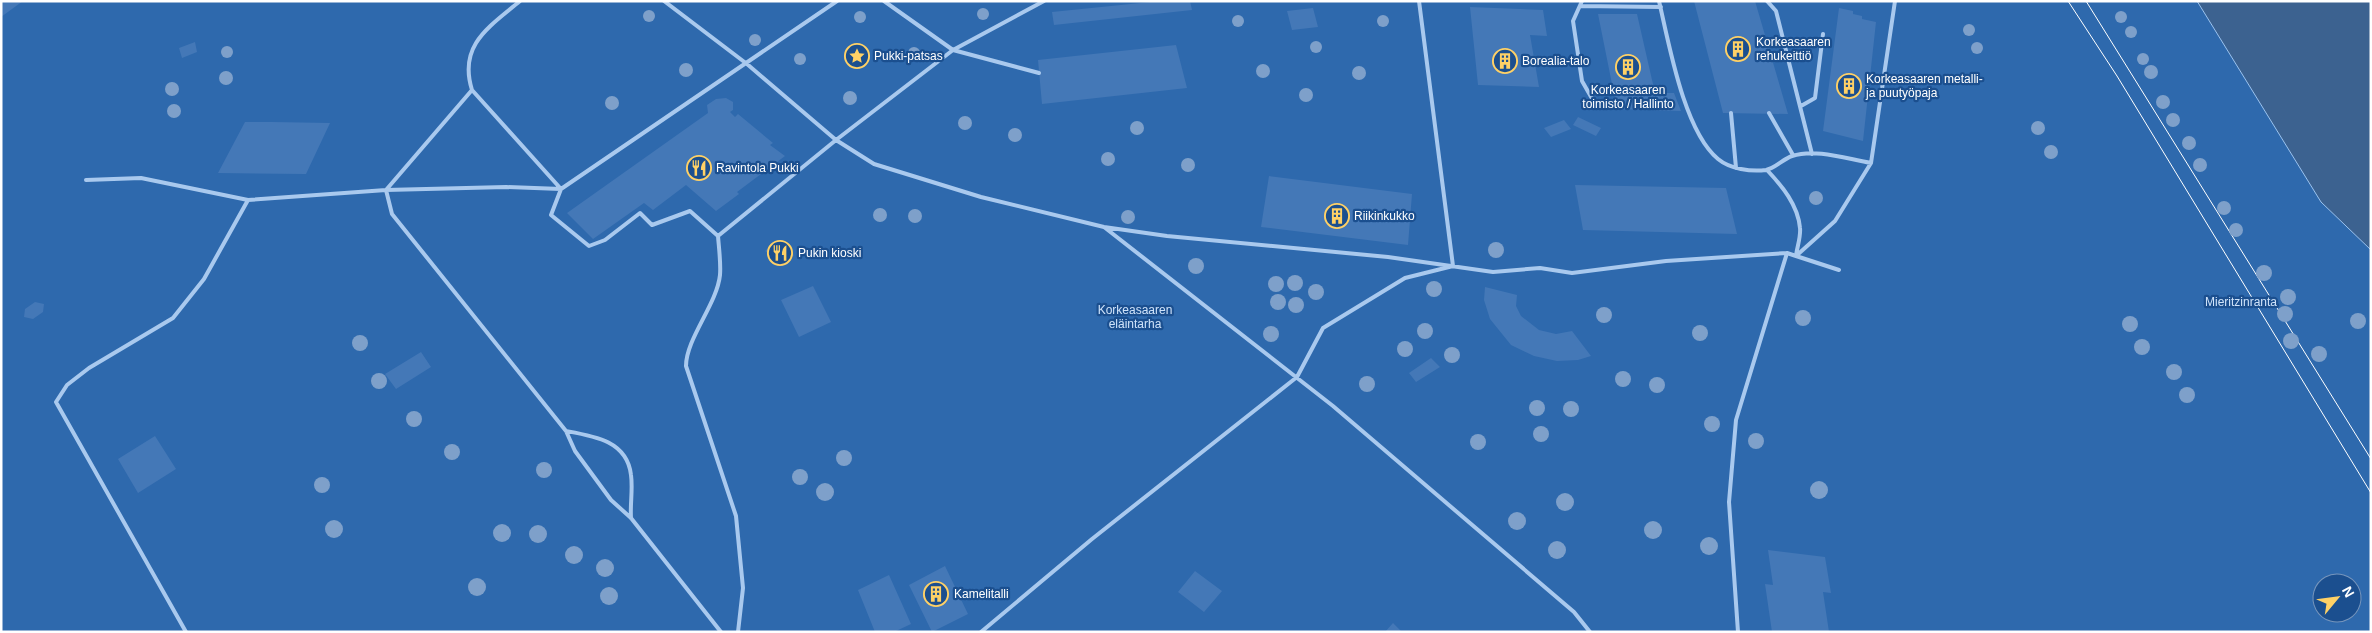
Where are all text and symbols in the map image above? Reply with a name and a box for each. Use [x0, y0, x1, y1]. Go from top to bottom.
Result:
place label: Korkeasaaren rehukeittiö [1756, 35, 1831, 63]
building icon: Korkeasaaren rehukeittiö [1725, 36, 1751, 62]
place icon: Pukki-patsas [844, 43, 870, 69]
building icon: Borealia-talo [1492, 48, 1518, 74]
place label: Pukki-patsas [874, 49, 943, 63]
place label: Borealia-talo [1522, 54, 1590, 68]
building icon: Korkeasaaren toimisto / Hallinto [1615, 54, 1641, 80]
place label: Korkeasaaren metalli- ja puutyöpaja [1865, 72, 1983, 100]
building icon: Korkeasaaren metalli- ja puutyöpaja [1836, 73, 1862, 99]
place label: Korkeasaaren toimisto / Hallinto [1582, 83, 1674, 111]
restaurant icon: Ravintola Pukki [686, 155, 712, 181]
place label: Ravintola Pukki [716, 161, 799, 175]
building icon: Riikinkukko [1324, 203, 1350, 229]
place label: Riikinkukko [1354, 209, 1415, 223]
restaurant icon: Pukin kioski [767, 240, 793, 266]
place label: Pukin kioski [798, 246, 861, 260]
park label: Mieritzinranta [2205, 295, 2277, 309]
park label: Korkeasaaren eläintarha [1098, 303, 1172, 331]
north arrow [2312, 573, 2362, 623]
building icon: Kamelitalli [923, 581, 949, 607]
text: N [2339, 583, 2358, 600]
place label: Kamelitalli [954, 587, 1009, 601]

